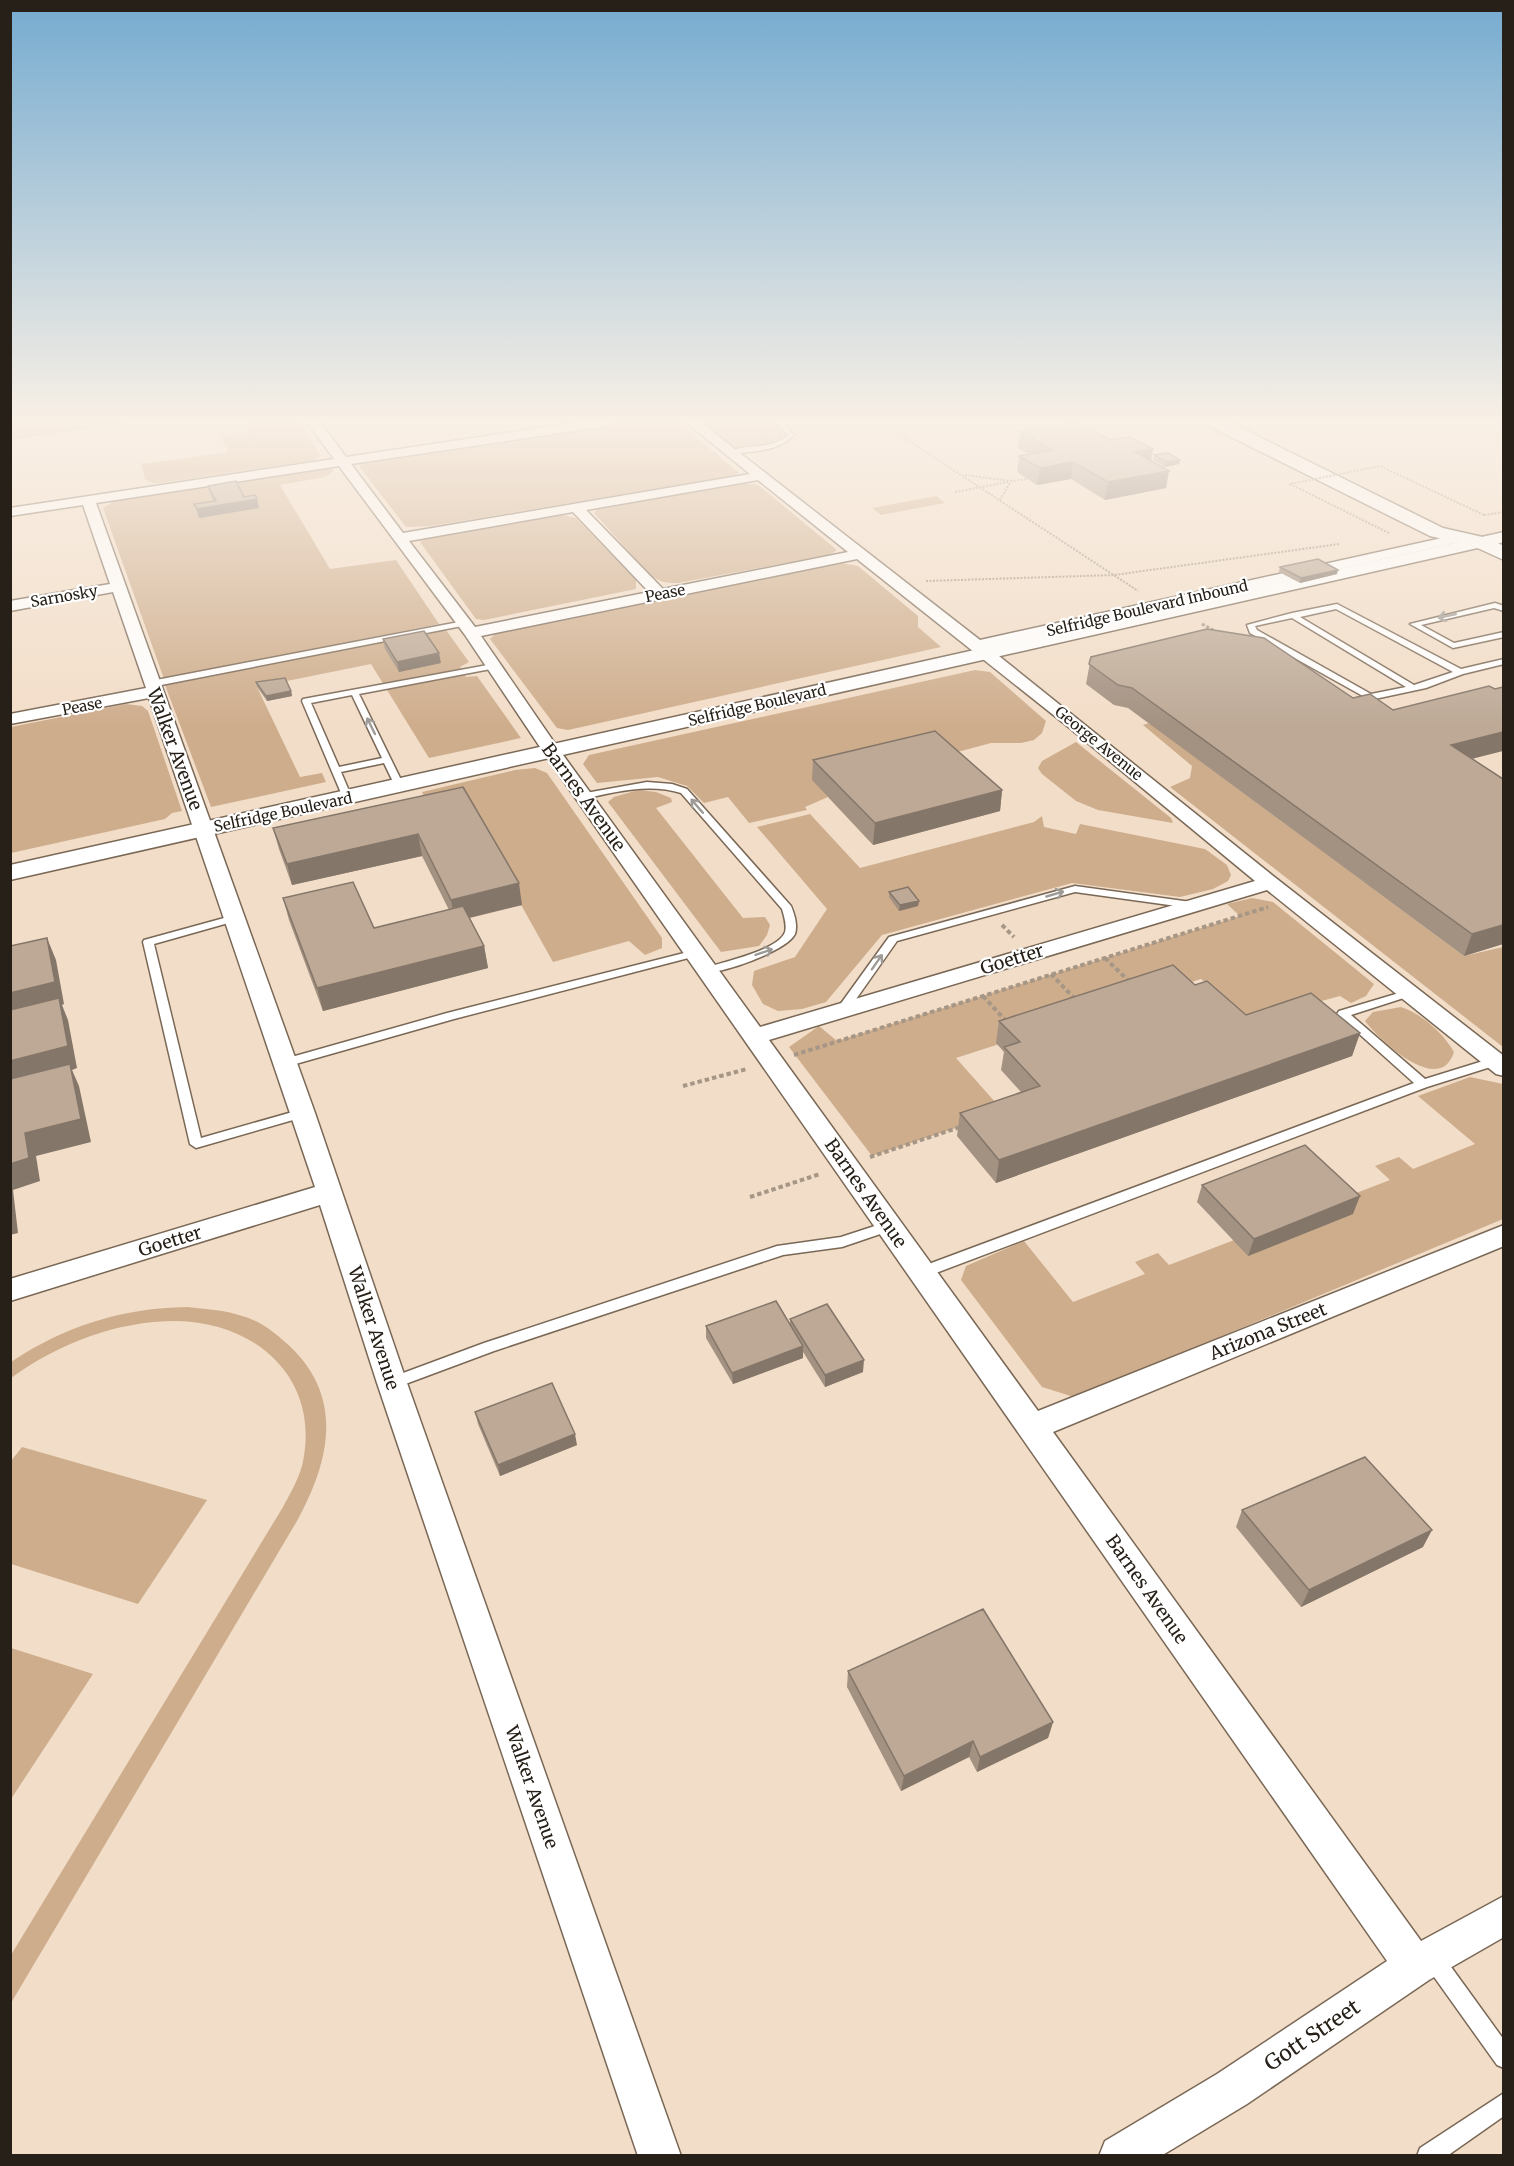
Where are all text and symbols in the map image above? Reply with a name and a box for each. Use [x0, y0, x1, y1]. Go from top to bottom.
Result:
street label: Selfridge Boulevard Inbound [1044, 576, 1250, 640]
street label: Pease [643, 580, 687, 606]
street label: Sarnosky [29, 581, 99, 611]
one-way arrow [1438, 611, 1458, 622]
street label: Selfridge Boulevard [686, 680, 828, 730]
street label: Walker Avenue [142, 684, 208, 813]
street label: Pease [60, 693, 104, 719]
street label: George Avenue [1051, 702, 1147, 784]
one-way arrow [364, 717, 376, 735]
street label: Barnes Avenue [537, 738, 631, 856]
street label: Selfridge Boulevard [212, 788, 354, 836]
one-way arrow [690, 799, 704, 814]
one-way arrow [1045, 888, 1064, 899]
street label: Goetter [977, 938, 1047, 980]
one-way arrow [754, 945, 773, 956]
one-way arrow [871, 954, 883, 970]
street label: Barnes Avenue [820, 1134, 912, 1252]
street label: Goetter [135, 1220, 205, 1262]
street label: Walker Avenue [343, 1262, 405, 1393]
street label: Arizona Street [1205, 1297, 1330, 1365]
street label: Barnes Avenue [1101, 1530, 1193, 1648]
street label: Walker Avenue [500, 1722, 564, 1851]
street label: Gott Street [1259, 1993, 1365, 2077]

